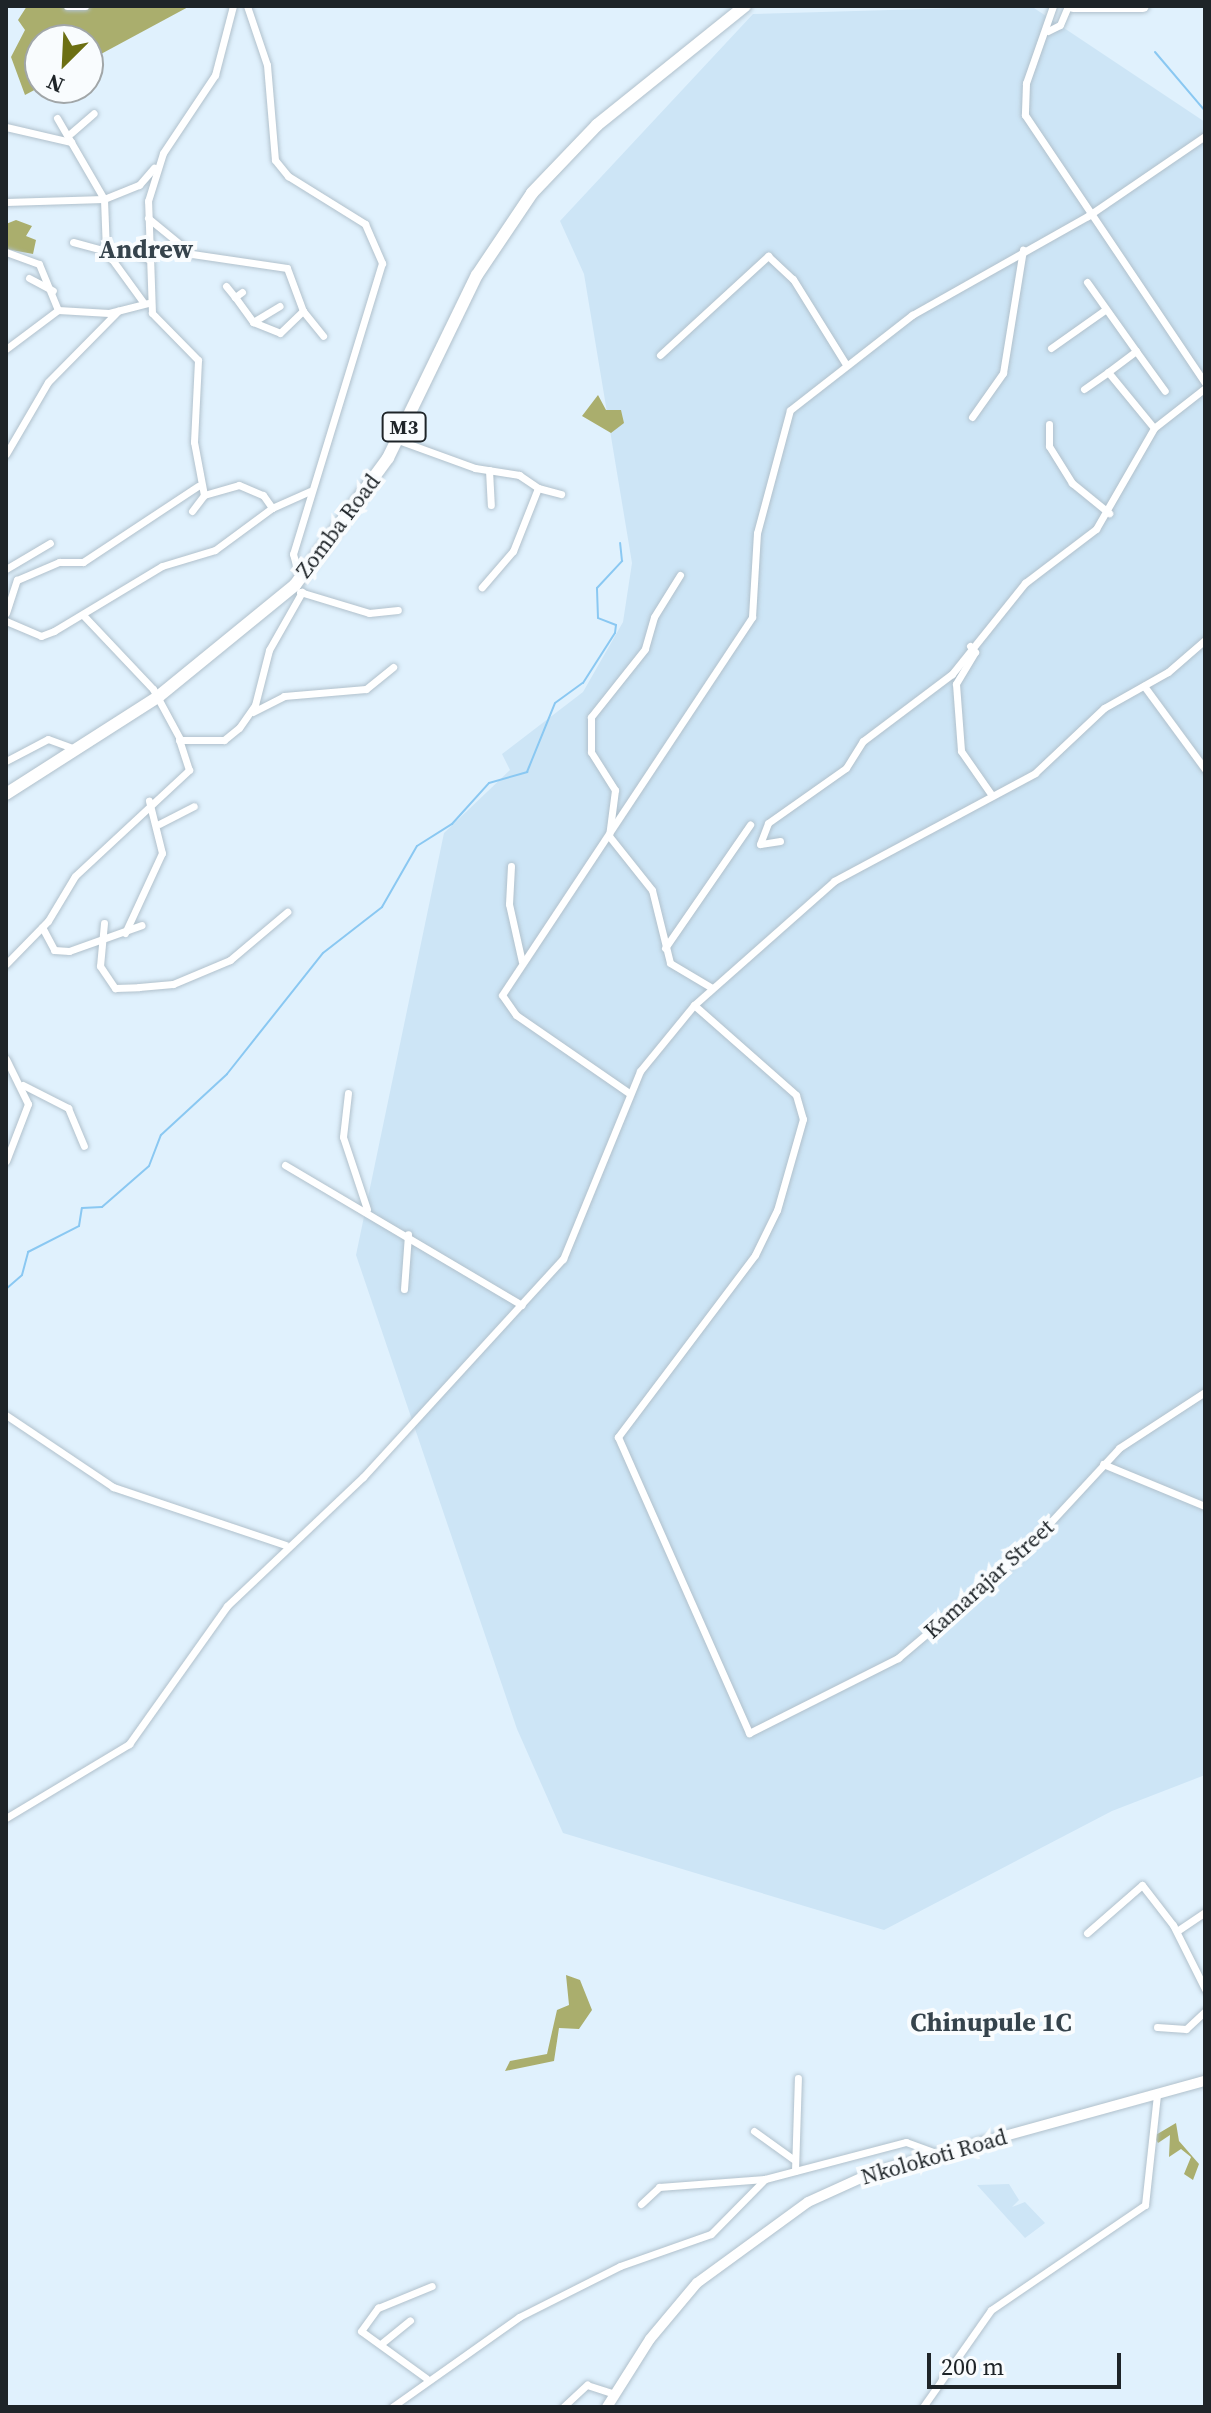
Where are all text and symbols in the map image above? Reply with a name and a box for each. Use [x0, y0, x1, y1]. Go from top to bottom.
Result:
north arrow [24, 24, 104, 104]
text: N [42, 67, 68, 101]
district label: Andrew [99, 234, 193, 266]
road number: M3 [380, 411, 428, 443]
street label: Zomba Road [290, 469, 386, 583]
street label: Kamarajar Street [919, 1514, 1059, 1644]
district label: Chinupule 1C [910, 2007, 1072, 2039]
street label: Nkolokoti Road [858, 2124, 1010, 2190]
scale bar [931, 2337, 1125, 2387]
text: 200 m [941, 2350, 1004, 2383]

